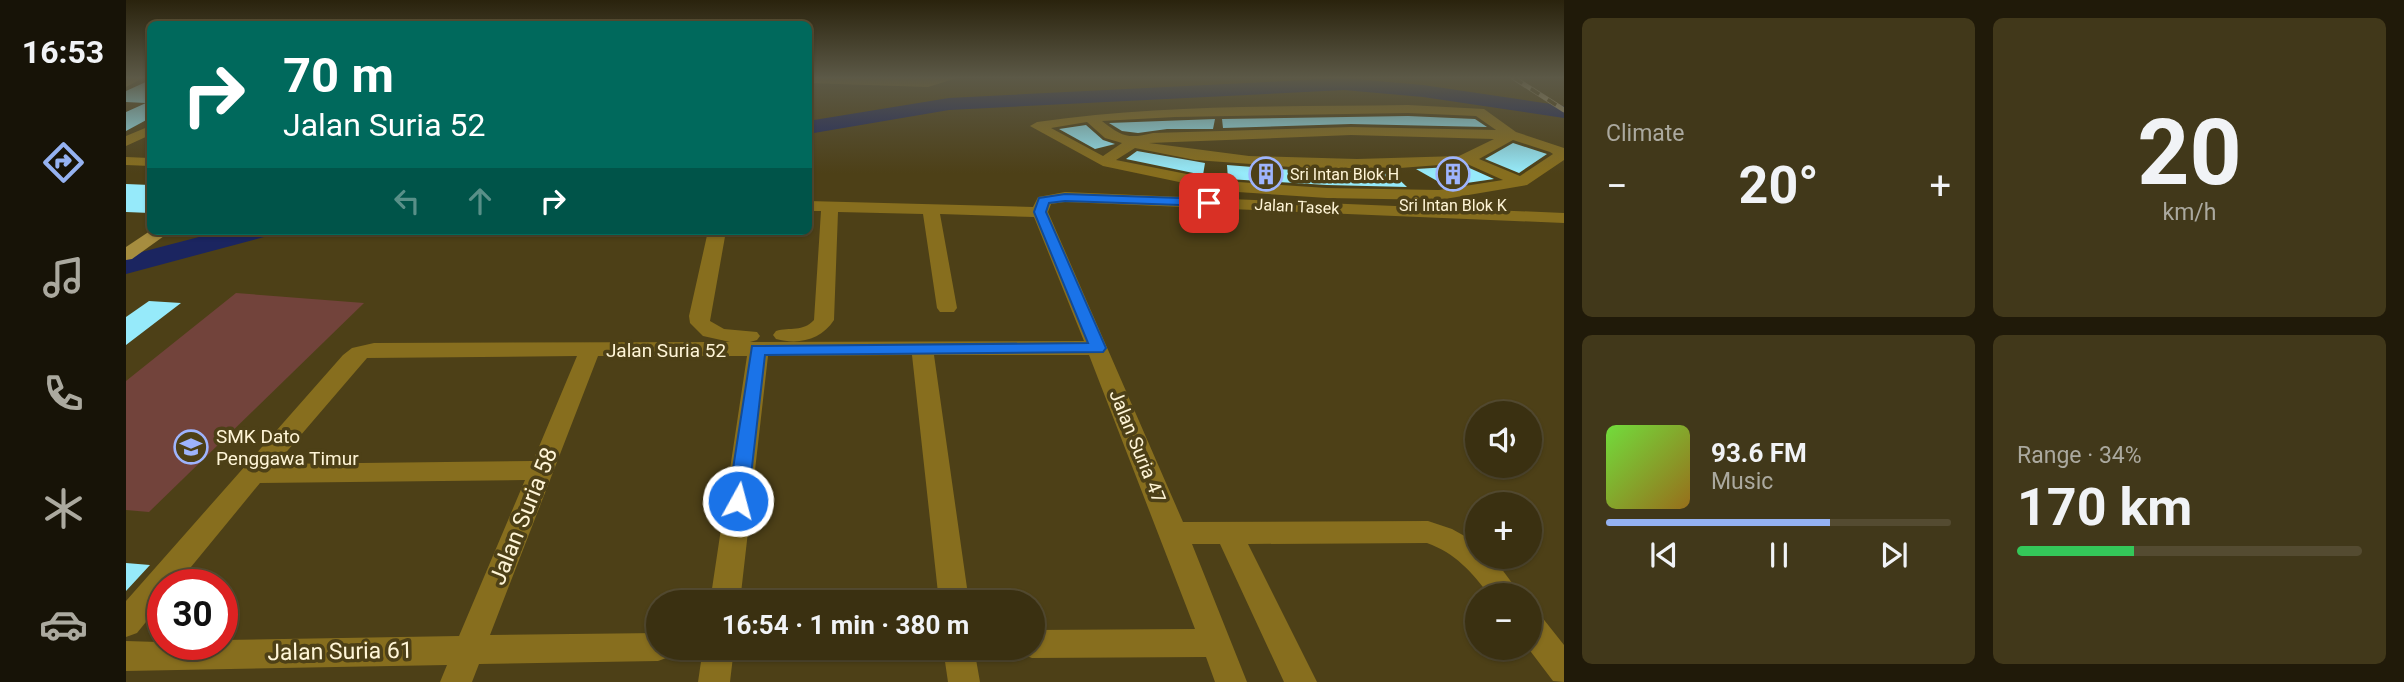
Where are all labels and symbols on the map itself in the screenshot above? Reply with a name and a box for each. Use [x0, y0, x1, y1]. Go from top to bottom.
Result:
building icon: Sri Intan Blok H [1247, 155, 1285, 193]
building icon: Sri Intan Blok K [1434, 155, 1472, 193]
place label: Sri Intan Blok H [1290, 165, 1399, 184]
pin [1179, 173, 1239, 233]
street label: Jalan Tasek [1254, 195, 1341, 218]
place label: Sri Intan Blok K [1399, 196, 1508, 215]
street label: Jalan Suria 52 [606, 339, 726, 362]
street label: Jalan Suria 47 [1104, 386, 1171, 506]
place label: SMK Dato Penggawa Timur [216, 425, 359, 470]
school or university icon: SMK Dato Penggawa Timur [172, 428, 210, 466]
street label: Jalan Suria 58 [484, 444, 563, 589]
position arrow [701, 464, 775, 538]
speed limit sign: 30 [147, 569, 238, 660]
street label: Jalan Suria 61 [267, 637, 413, 666]

